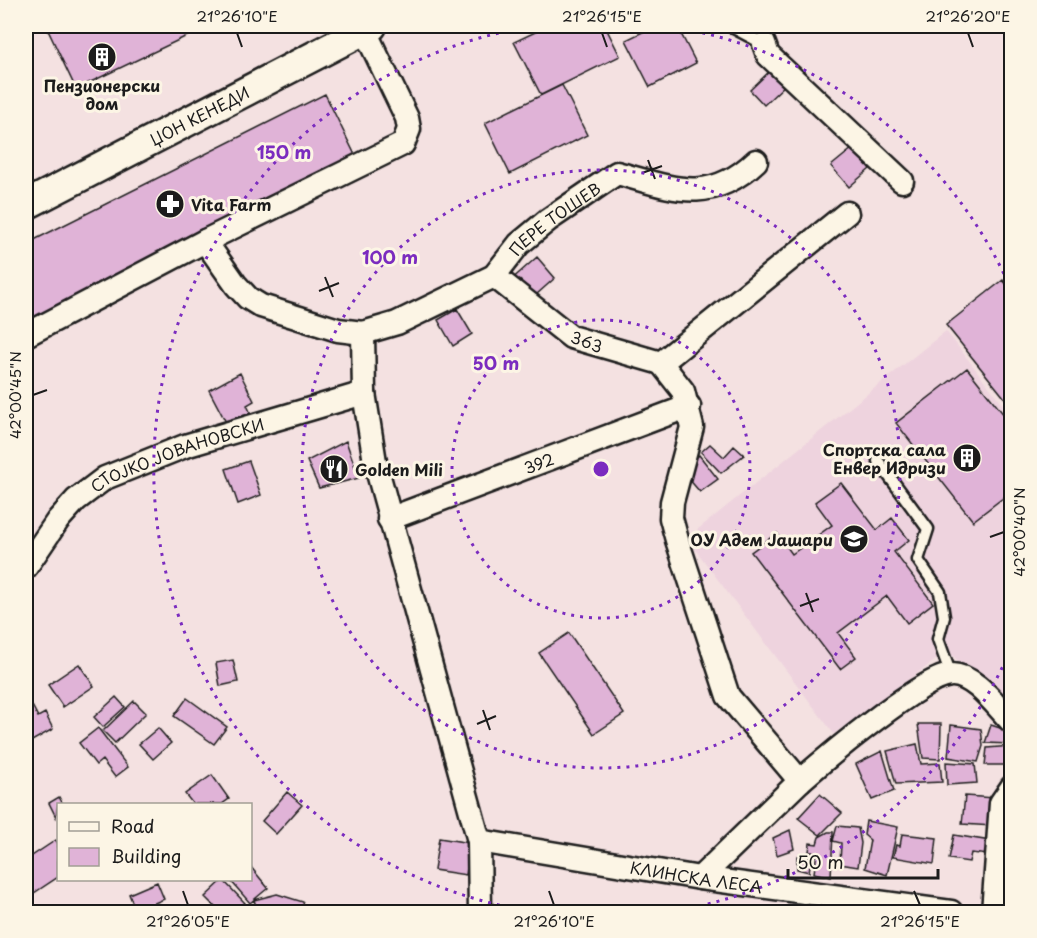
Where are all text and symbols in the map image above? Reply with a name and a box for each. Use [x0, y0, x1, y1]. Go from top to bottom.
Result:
text: 21°26'10"E [196, 4, 278, 27]
text: 21°26'15"E [562, 4, 642, 27]
text: 21°26'20"E [926, 4, 1010, 27]
building icon: Пензионерски дом [86, 41, 118, 73]
place label: Пензионерски дом [44, 73, 160, 115]
street label: ЏОН КЕНЕДИ [145, 80, 253, 151]
text: 150 m [257, 138, 311, 165]
street label: ПЕРЕ ТОШЕВ [503, 176, 605, 260]
pharmacy icon: Vita Farm [154, 188, 186, 220]
place label: Vita Farm [191, 192, 271, 216]
text: 100 m [362, 243, 418, 270]
street label: 363 [568, 324, 606, 358]
text: 50 m [473, 349, 519, 376]
text: 42°00'45"N [3, 351, 26, 439]
street label: СТОЈКО ЈОВАНОВСКИ [85, 411, 267, 497]
place label: Спортска сала Енвер Идризи [823, 437, 946, 479]
building icon: Спортска сала Енвер Идризи [951, 442, 983, 474]
street label: 392 [520, 446, 557, 479]
restaurant icon: Golden Mili [318, 453, 350, 485]
place label: Golden Mili [355, 457, 443, 481]
centre of rings [591, 459, 611, 479]
text: 42°00'40"N [1007, 487, 1030, 577]
school or university icon: ОУ Адем Јашари [838, 523, 870, 555]
place label: ОУ Адем Јашари [691, 527, 833, 551]
legend [57, 803, 252, 881]
text: Road [111, 812, 155, 839]
text: Building [111, 842, 181, 869]
scale bar [788, 842, 938, 880]
text: 50 m [797, 848, 844, 875]
street label: КЛИНСКА ЛЕСА [628, 854, 764, 898]
text: 21°26'05"E [146, 909, 230, 932]
text: 21°26'10"E [513, 909, 595, 932]
text: 21°26'15"E [880, 909, 960, 932]

